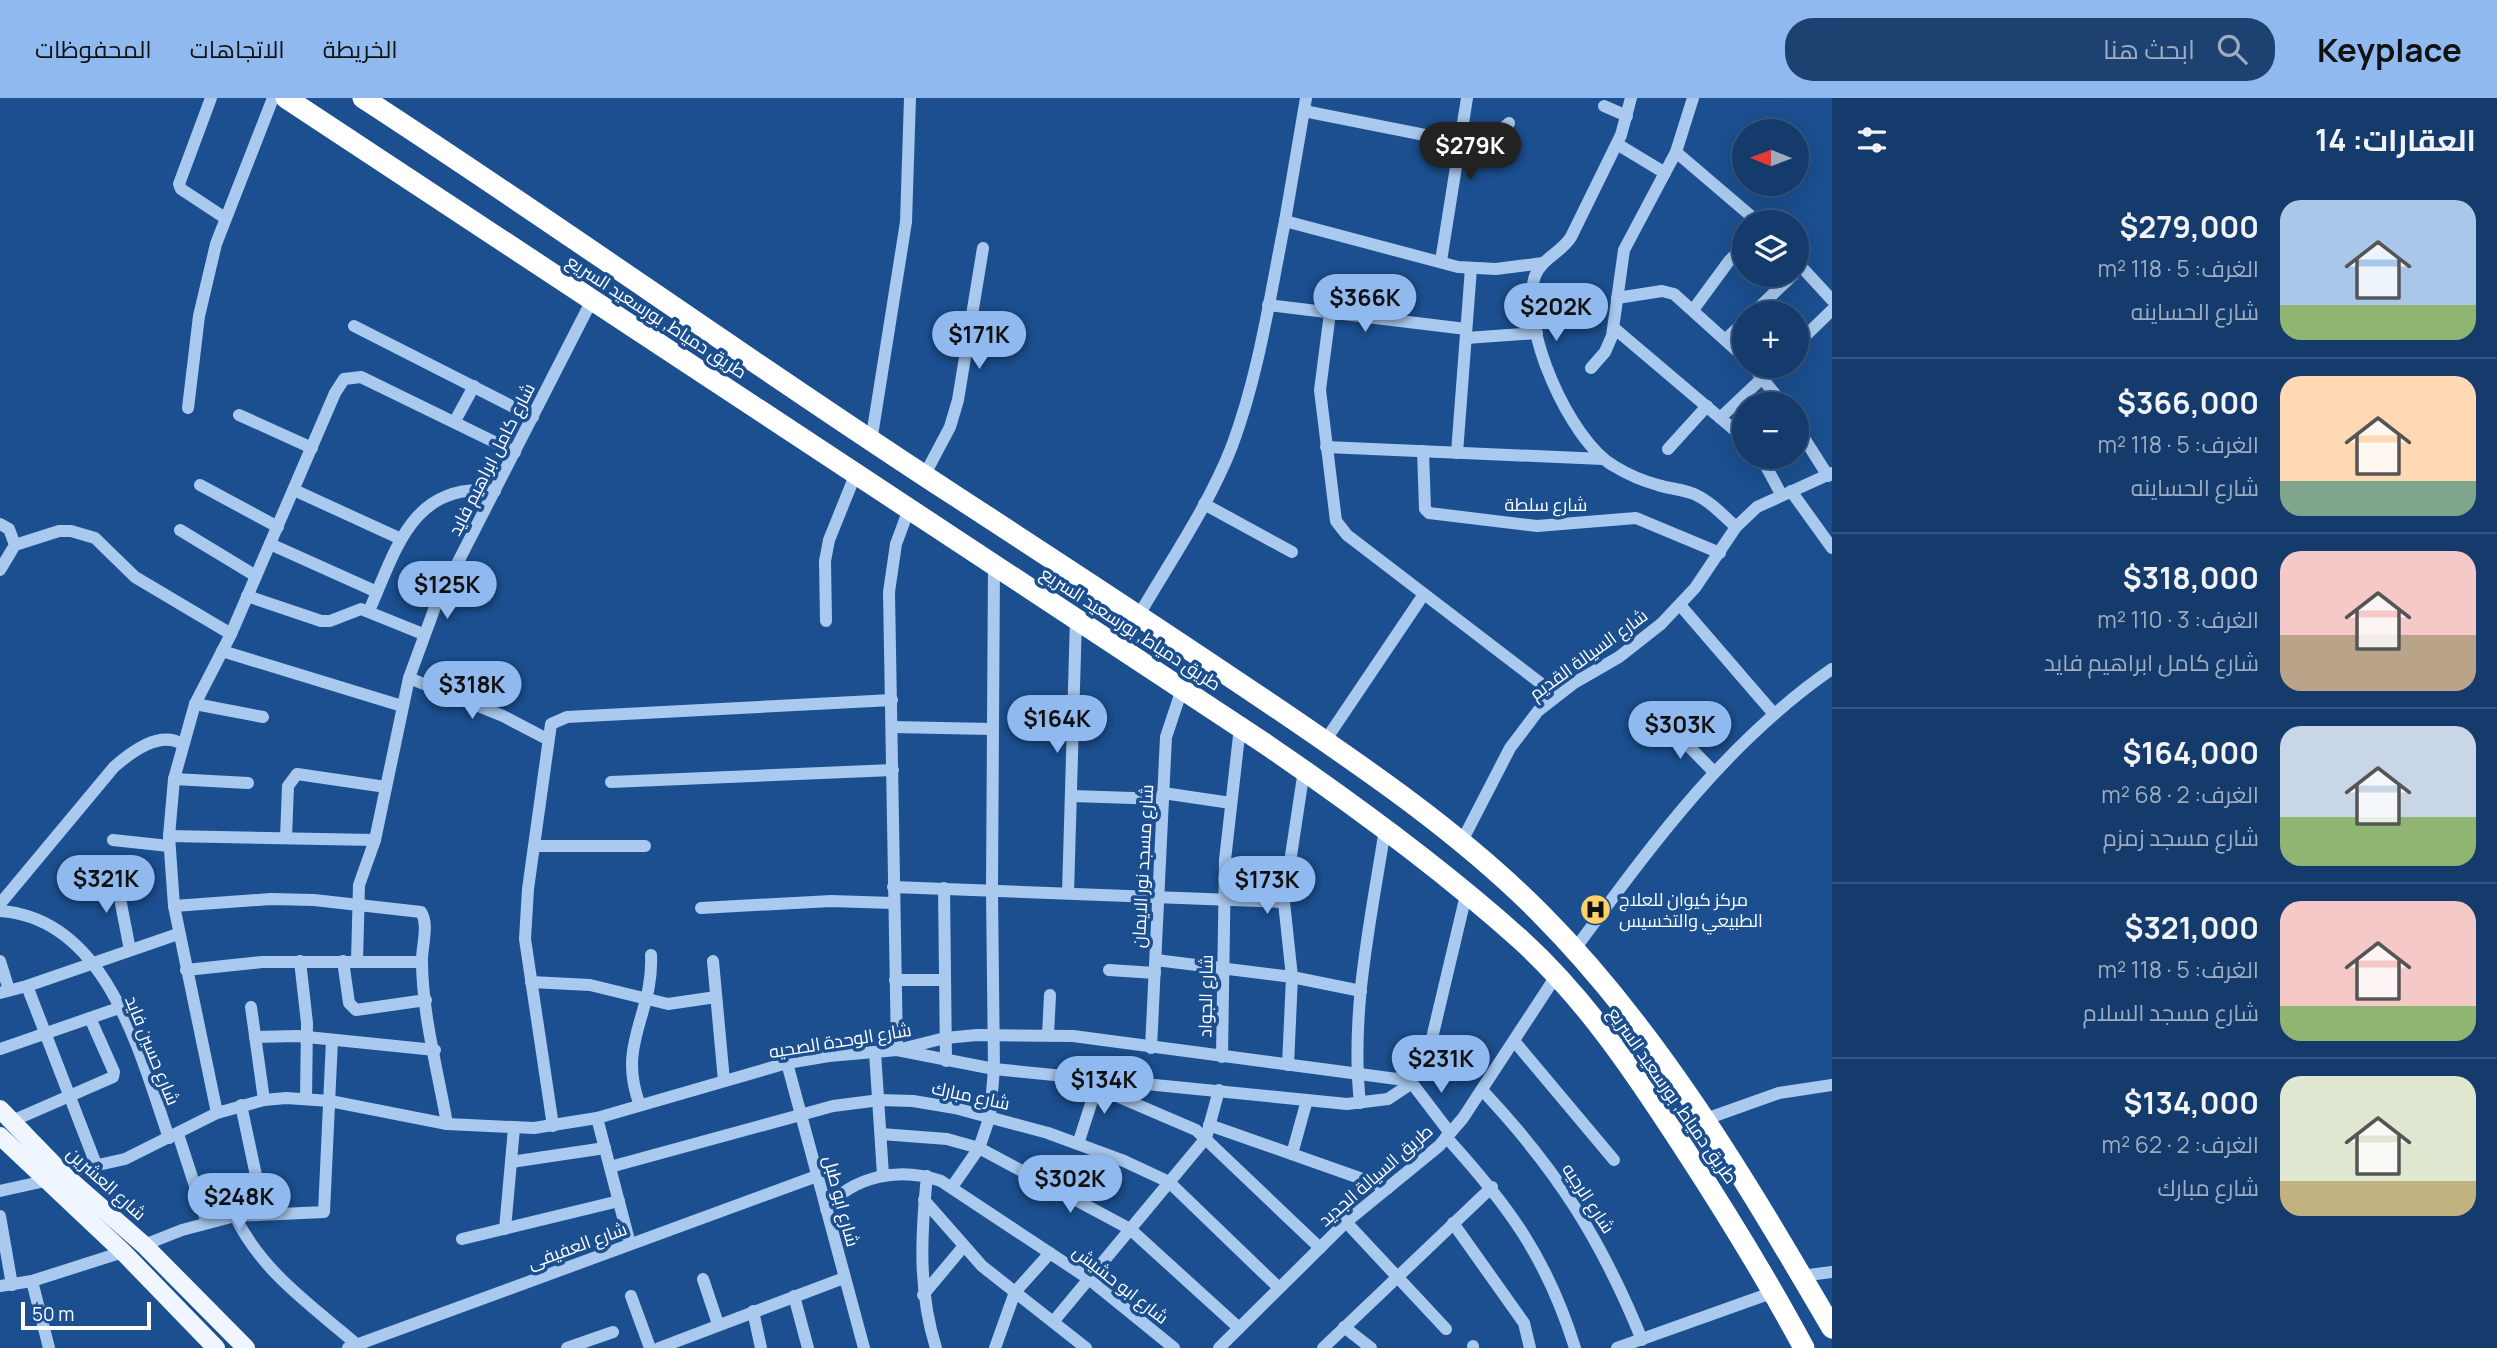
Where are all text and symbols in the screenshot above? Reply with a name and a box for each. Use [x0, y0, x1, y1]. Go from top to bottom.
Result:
search box [1785, 18, 2275, 81]
text: Keyplace [2317, 27, 2462, 72]
icon: search [2213, 30, 2251, 68]
text: ابحث هنا [2103, 31, 2195, 67]
text: المحفوظات [35, 32, 152, 65]
text: الاتجاهات [190, 32, 285, 65]
text: الخريطة [323, 32, 398, 65]
north arrow [1732, 119, 1810, 196]
map controls [1732, 119, 1809, 469]
text: العقارات: 14 [2315, 119, 2476, 160]
icon: filters [1853, 121, 1891, 159]
pin: $279K [1421, 122, 1519, 182]
text: $279K [1435, 129, 1505, 161]
text: $279,000 [2119, 206, 2259, 247]
button: layers [1732, 210, 1809, 287]
icon: home [2336, 228, 2420, 312]
street label: طريق دمياط, بورسعيد السريع [562, 249, 752, 384]
text: الغرف: 5 · 118 m² [2097, 252, 2259, 284]
pin: $366K [1316, 274, 1414, 334]
text: $366K [1329, 281, 1401, 313]
pin: $202K [1507, 284, 1605, 343]
text: $202K [1520, 290, 1592, 322]
text: شارع الحساينه [2131, 295, 2259, 327]
button: + [1732, 301, 1809, 378]
pin: $171K [930, 312, 1028, 371]
text: $171K [948, 318, 1010, 350]
street label: شارع كامل ابراهيم فايد [442, 379, 541, 540]
text: $366,000 [2117, 382, 2259, 423]
button: − [1732, 392, 1809, 469]
icon: home [2336, 404, 2420, 488]
text: الغرف: 5 · 118 m² [2097, 428, 2259, 460]
text: شارع الحساينه [2131, 471, 2259, 503]
street label: شارع سلطة [1505, 492, 1587, 517]
text: $318,000 [2123, 557, 2259, 598]
pin: $125K [398, 561, 496, 621]
street label: طريق دمياط, بورسعيد السريع [1036, 561, 1226, 696]
text: $125K [414, 568, 480, 600]
icon: home [2336, 579, 2420, 663]
street label: شارع السيالة القديم [1524, 603, 1653, 706]
text: الغرف: 3 · 110 m² [2097, 603, 2259, 635]
text: شارع كامل ابراهيم فايد [2044, 646, 2259, 678]
pin: $318K [423, 662, 521, 721]
text: $318K [439, 668, 505, 700]
pin: $164K [1008, 696, 1106, 755]
text: $164K [1023, 702, 1091, 734]
pin: $303K [1631, 702, 1729, 761]
text: $303K [1644, 708, 1716, 740]
text: $164,000 [2122, 732, 2259, 773]
icon: home [2336, 754, 2420, 838]
text: الغرف: 2 · 68 m² [2101, 778, 2259, 810]
street label: شارع مسجد نور الايمان [1126, 784, 1159, 948]
text: شارع مسجد زمزم [2102, 821, 2259, 853]
pin: $321K [57, 856, 155, 915]
pin: $173K [1218, 856, 1316, 916]
text: $321K [73, 862, 139, 894]
text: $173K [1234, 863, 1300, 895]
place label: مركز كيوان للعلاج الطبيعي والتخسيس [1619, 887, 1763, 935]
hospital icon: مركز كيوان للعلاج الطبيعي والتخسيس [1579, 892, 1613, 926]
text: $321,000 [2125, 907, 2259, 948]
icon: home [2336, 929, 2420, 1013]
text: الغرف: 5 · 118 m² [2097, 953, 2259, 985]
street label: شارع الجواد [1192, 954, 1219, 1038]
street label: شارع حسين فايد [119, 992, 186, 1109]
text: شارع مسجد السلام [2082, 996, 2259, 1028]
street label: طريق دمياط, بورسعيد السريع [1602, 1002, 1743, 1189]
street label: شارع الوحدة الصحيه [767, 1017, 913, 1064]
pin: $231K [1392, 1035, 1490, 1095]
text: $231K [1408, 1042, 1474, 1074]
pin: $134K [1055, 1056, 1153, 1116]
text: $134K [1071, 1063, 1137, 1095]
street label: شارع مبارك [929, 1075, 1012, 1116]
text: $134,000 [2124, 1082, 2259, 1123]
icon: home [2336, 1104, 2420, 1188]
street label: طريق السيالة الجديد [1313, 1119, 1438, 1232]
text: الغرف: 2 · 62 m² [2101, 1128, 2259, 1160]
street label: شارع العشرين [61, 1141, 152, 1226]
street label: شارع ابو طبل [817, 1153, 866, 1249]
pin: $302K [1021, 1156, 1119, 1215]
street label: شارع الرجيه [1556, 1158, 1621, 1238]
text: $302K [1034, 1162, 1106, 1194]
text: شارع مبارك [2157, 1171, 2259, 1203]
pin: $248K [190, 1174, 288, 1233]
text: $248K [204, 1180, 274, 1212]
street label: شارع العفيفى [524, 1216, 630, 1275]
street label: شارع ابو حشيش [1068, 1239, 1174, 1330]
scale bar [21, 1299, 150, 1331]
text: 50 m [32, 1301, 74, 1327]

